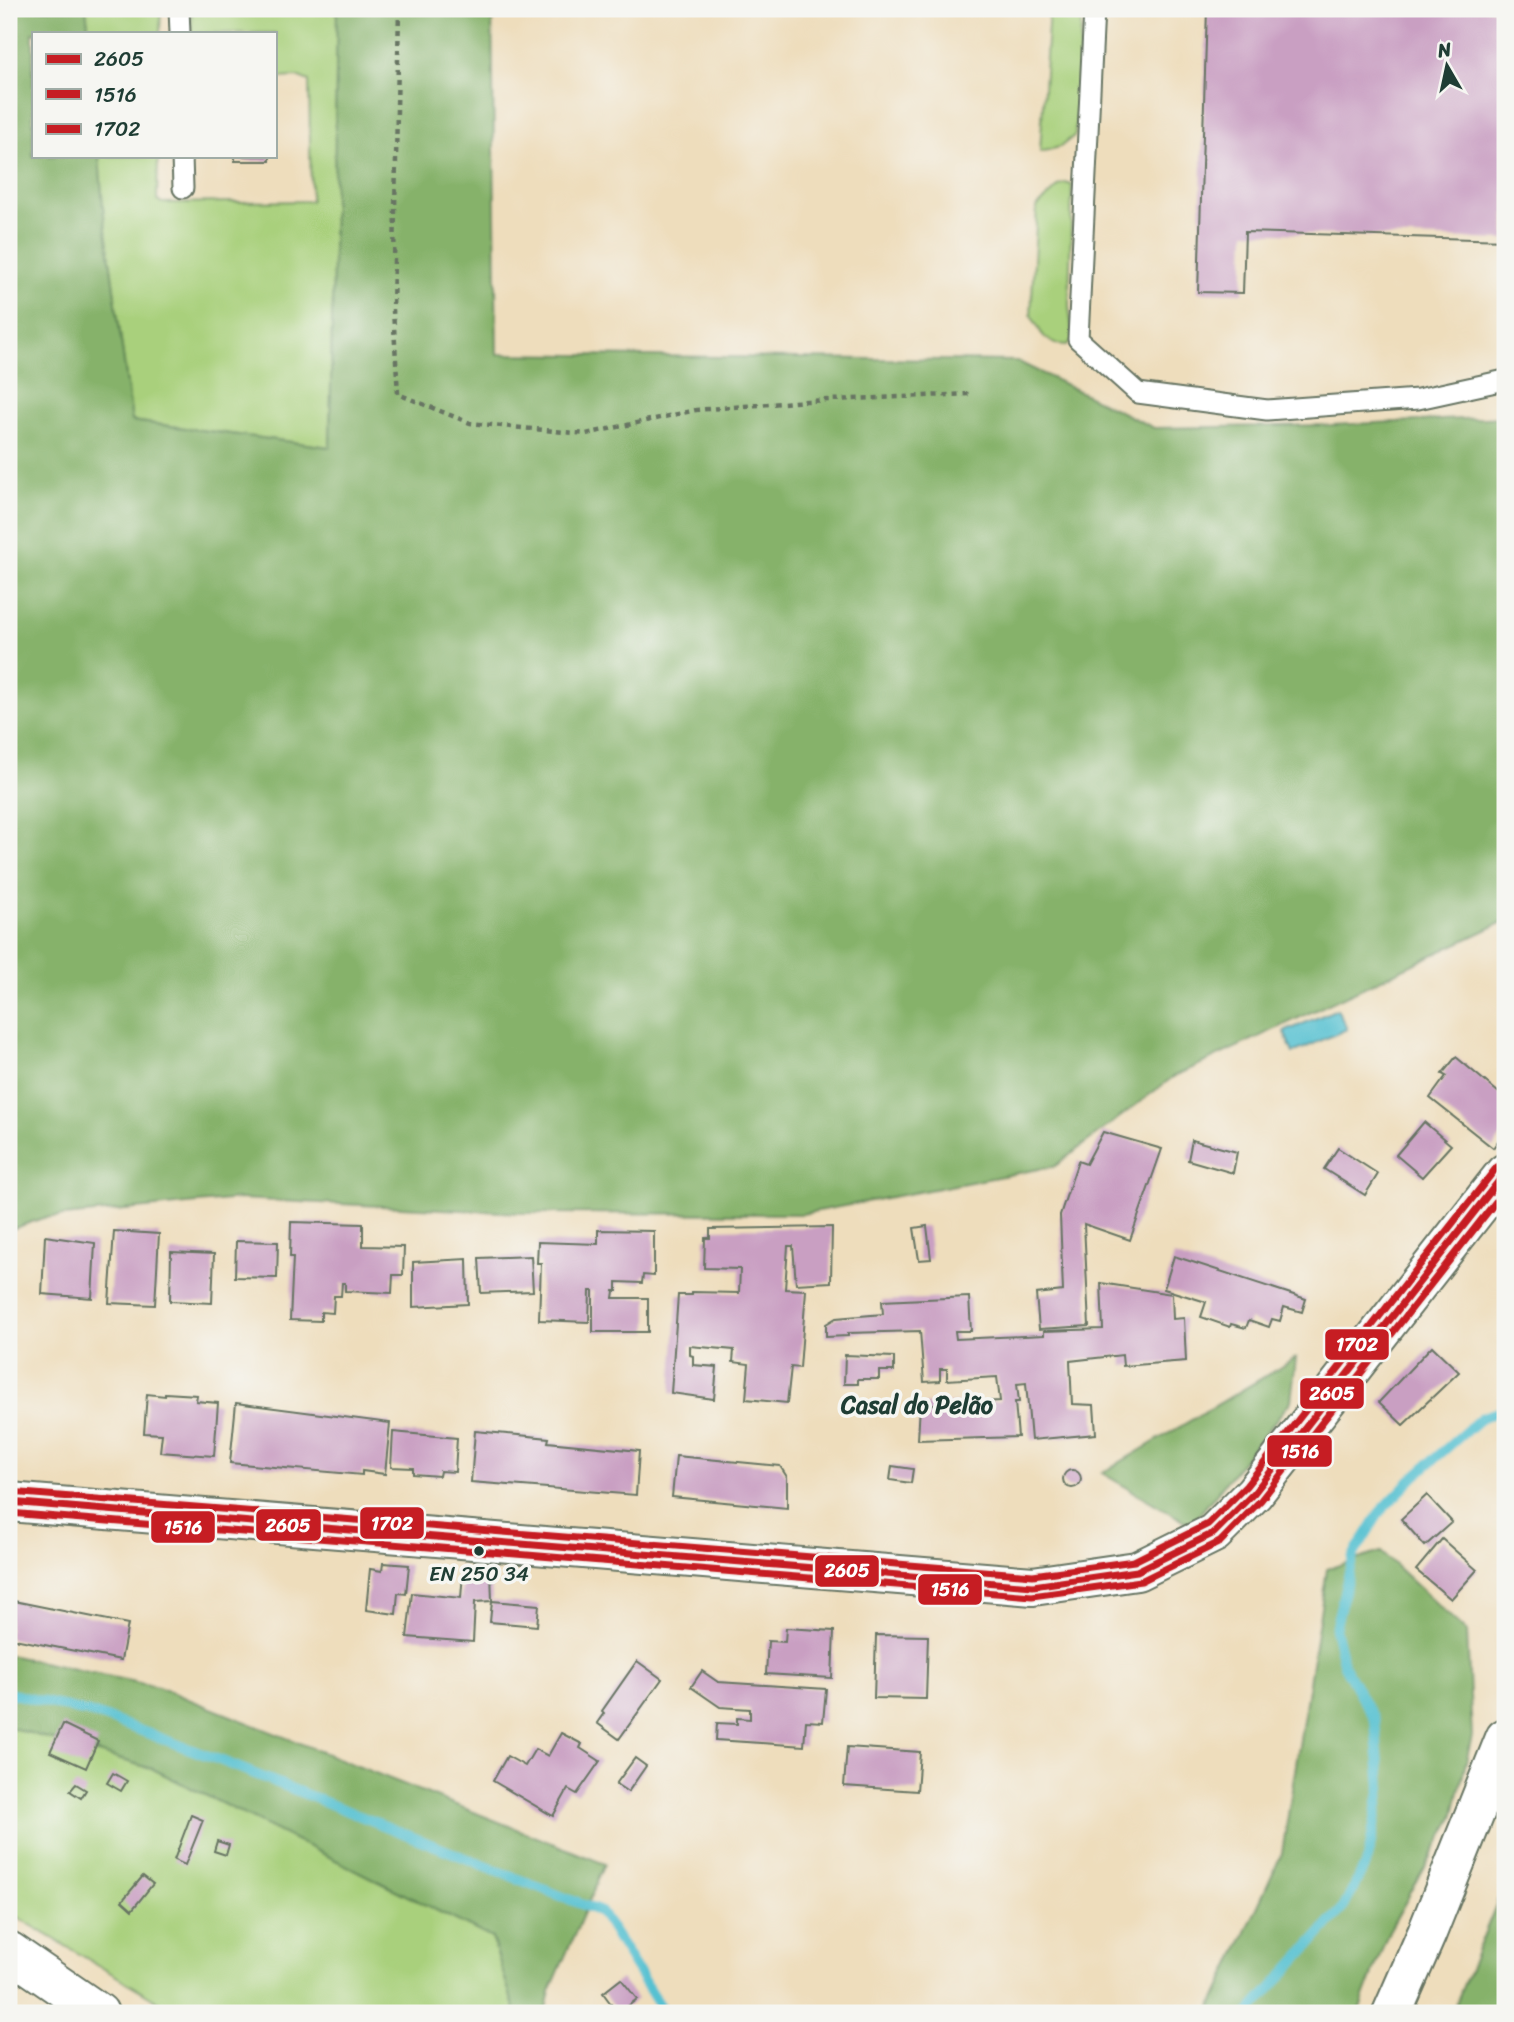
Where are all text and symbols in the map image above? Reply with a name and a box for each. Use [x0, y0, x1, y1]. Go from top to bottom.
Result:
legend [32, 32, 276, 158]
north arrow [1412, 32, 1482, 102]
text: N [1434, 32, 1454, 67]
text: 2605 [94, 40, 144, 78]
text: 1516 [94, 76, 137, 114]
text: 1702 [94, 110, 140, 148]
line badge: 1702 [1324, 1328, 1390, 1361]
text: 1702 [1336, 1328, 1378, 1361]
line badge: 2605 [1299, 1377, 1365, 1410]
text: 2605 [1308, 1377, 1355, 1410]
district label: Casal do Pelão [840, 1384, 994, 1426]
line badge: 1516 [1266, 1434, 1333, 1468]
text: 1516 [1281, 1435, 1320, 1468]
line badge: 1702 [359, 1506, 425, 1540]
text: 1702 [371, 1507, 413, 1540]
line badge: 2605 [255, 1508, 322, 1542]
text: 2605 [264, 1509, 311, 1542]
line badge: 1516 [150, 1510, 216, 1544]
text: 1516 [164, 1511, 203, 1544]
marker: EN 250 34 [472, 1544, 486, 1558]
line badge: 2605 [814, 1554, 880, 1588]
text: 2605 [823, 1554, 870, 1587]
place label: EN 250 34 [429, 1555, 529, 1593]
line badge: 1516 [917, 1573, 983, 1606]
text: 1516 [931, 1573, 970, 1606]

